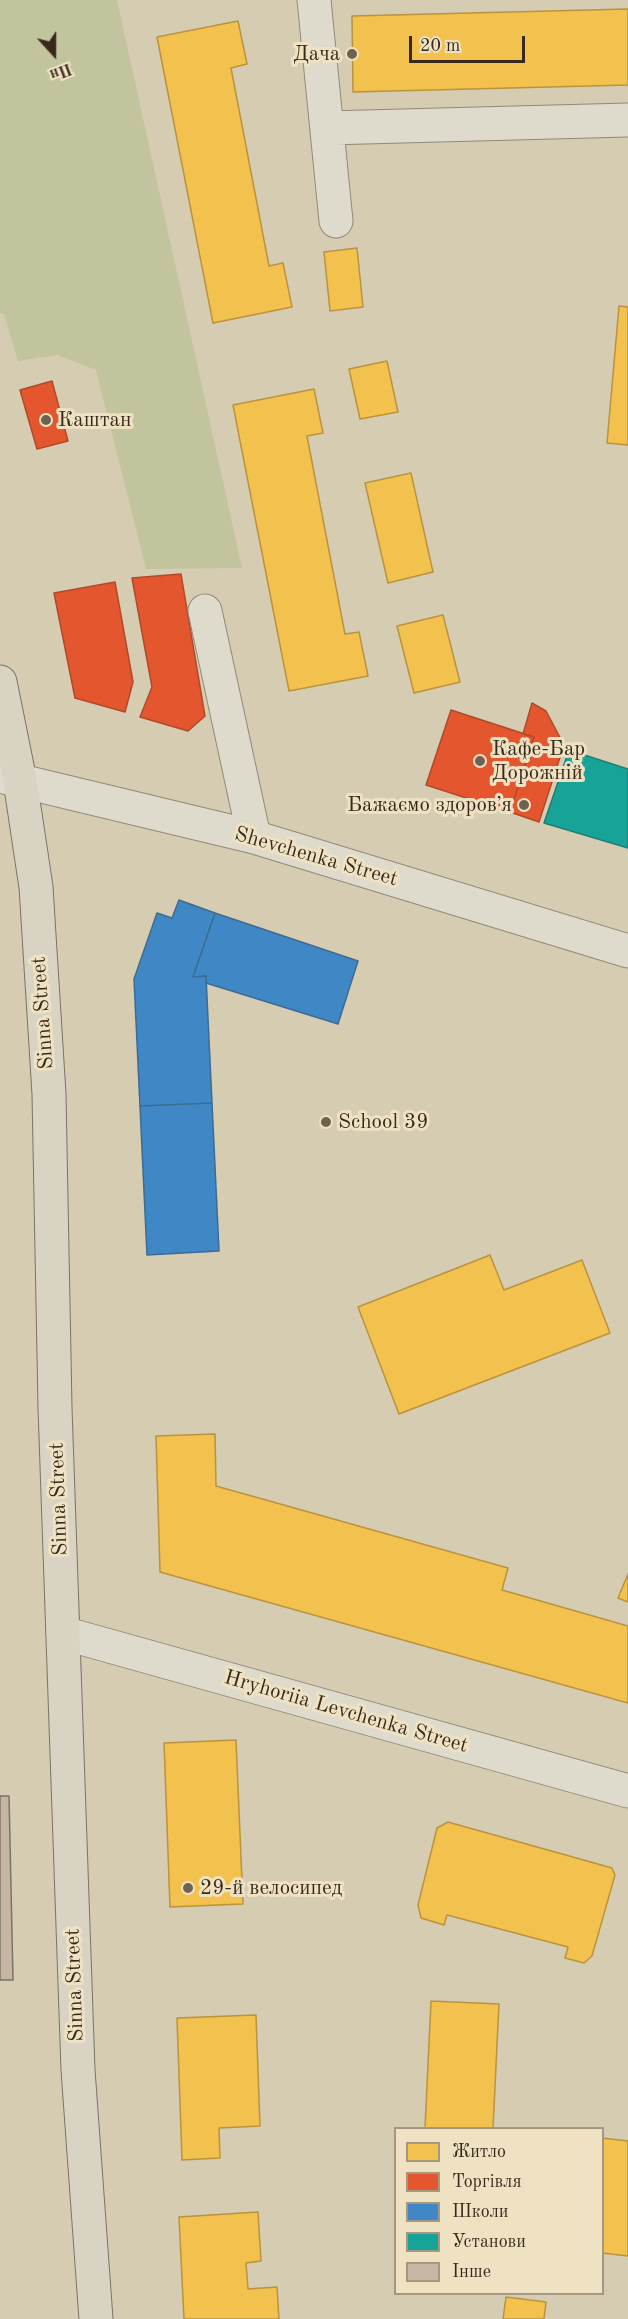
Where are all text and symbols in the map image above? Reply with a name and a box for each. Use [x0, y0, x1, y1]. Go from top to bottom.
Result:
north arrow [24, 24, 84, 84]
scale bar [412, 24, 528, 62]
text: 20 m [420, 37, 460, 55]
place label: Дача [293, 41, 340, 67]
marker: Дача [345, 47, 359, 61]
text: Пн [47, 59, 74, 82]
place label: Каштан [58, 407, 131, 433]
marker: Каштан [39, 413, 53, 427]
place label: Кафе-Бар Дорожній [492, 736, 585, 786]
marker: Кафе-Бар Дорожній [473, 754, 487, 768]
place label: Бажаємо здоровʼя [347, 792, 512, 818]
marker: Бажаємо здоровʼя [517, 798, 531, 812]
street label: Shevchenka Street [231, 822, 401, 892]
street label: Sinna Street [26, 956, 60, 1070]
place label: School 39 [338, 1109, 428, 1135]
marker: School 39 [319, 1115, 333, 1129]
street label: Sinna Street [44, 1442, 74, 1556]
street label: Hryhoriia Levchenka Street [221, 1665, 471, 1759]
place label: 29-й велосипед [200, 1875, 342, 1901]
marker: 29-й велосипед [181, 1881, 195, 1895]
street label: Sinna Street [60, 1928, 90, 2042]
legend [394, 2127, 604, 2295]
text: Житло [452, 2143, 506, 2161]
text: Торгівля [452, 2173, 522, 2191]
text: Школи [452, 2203, 509, 2221]
text: Установи [452, 2233, 526, 2251]
text: Інше [452, 2263, 491, 2281]

